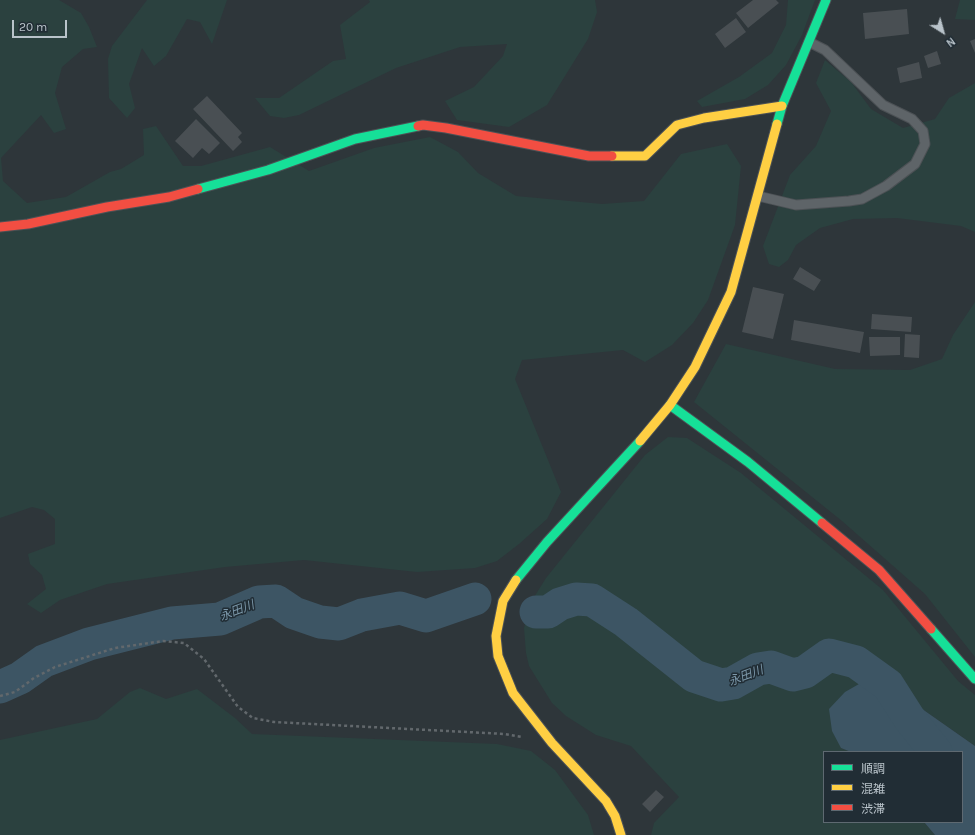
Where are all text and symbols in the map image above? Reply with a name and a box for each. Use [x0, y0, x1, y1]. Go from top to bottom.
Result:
scale bar [14, 12, 69, 38]
north arrow [923, 12, 963, 52]
text: 20 m [19, 20, 47, 34]
text: N [943, 34, 958, 50]
water label: 永田川 [218, 598, 256, 624]
water label: 永田川 [727, 663, 765, 689]
legend [823, 751, 963, 823]
text: 順調 [861, 762, 885, 776]
text: 混雑 [861, 782, 885, 796]
text: 渋滞 [861, 802, 885, 816]

